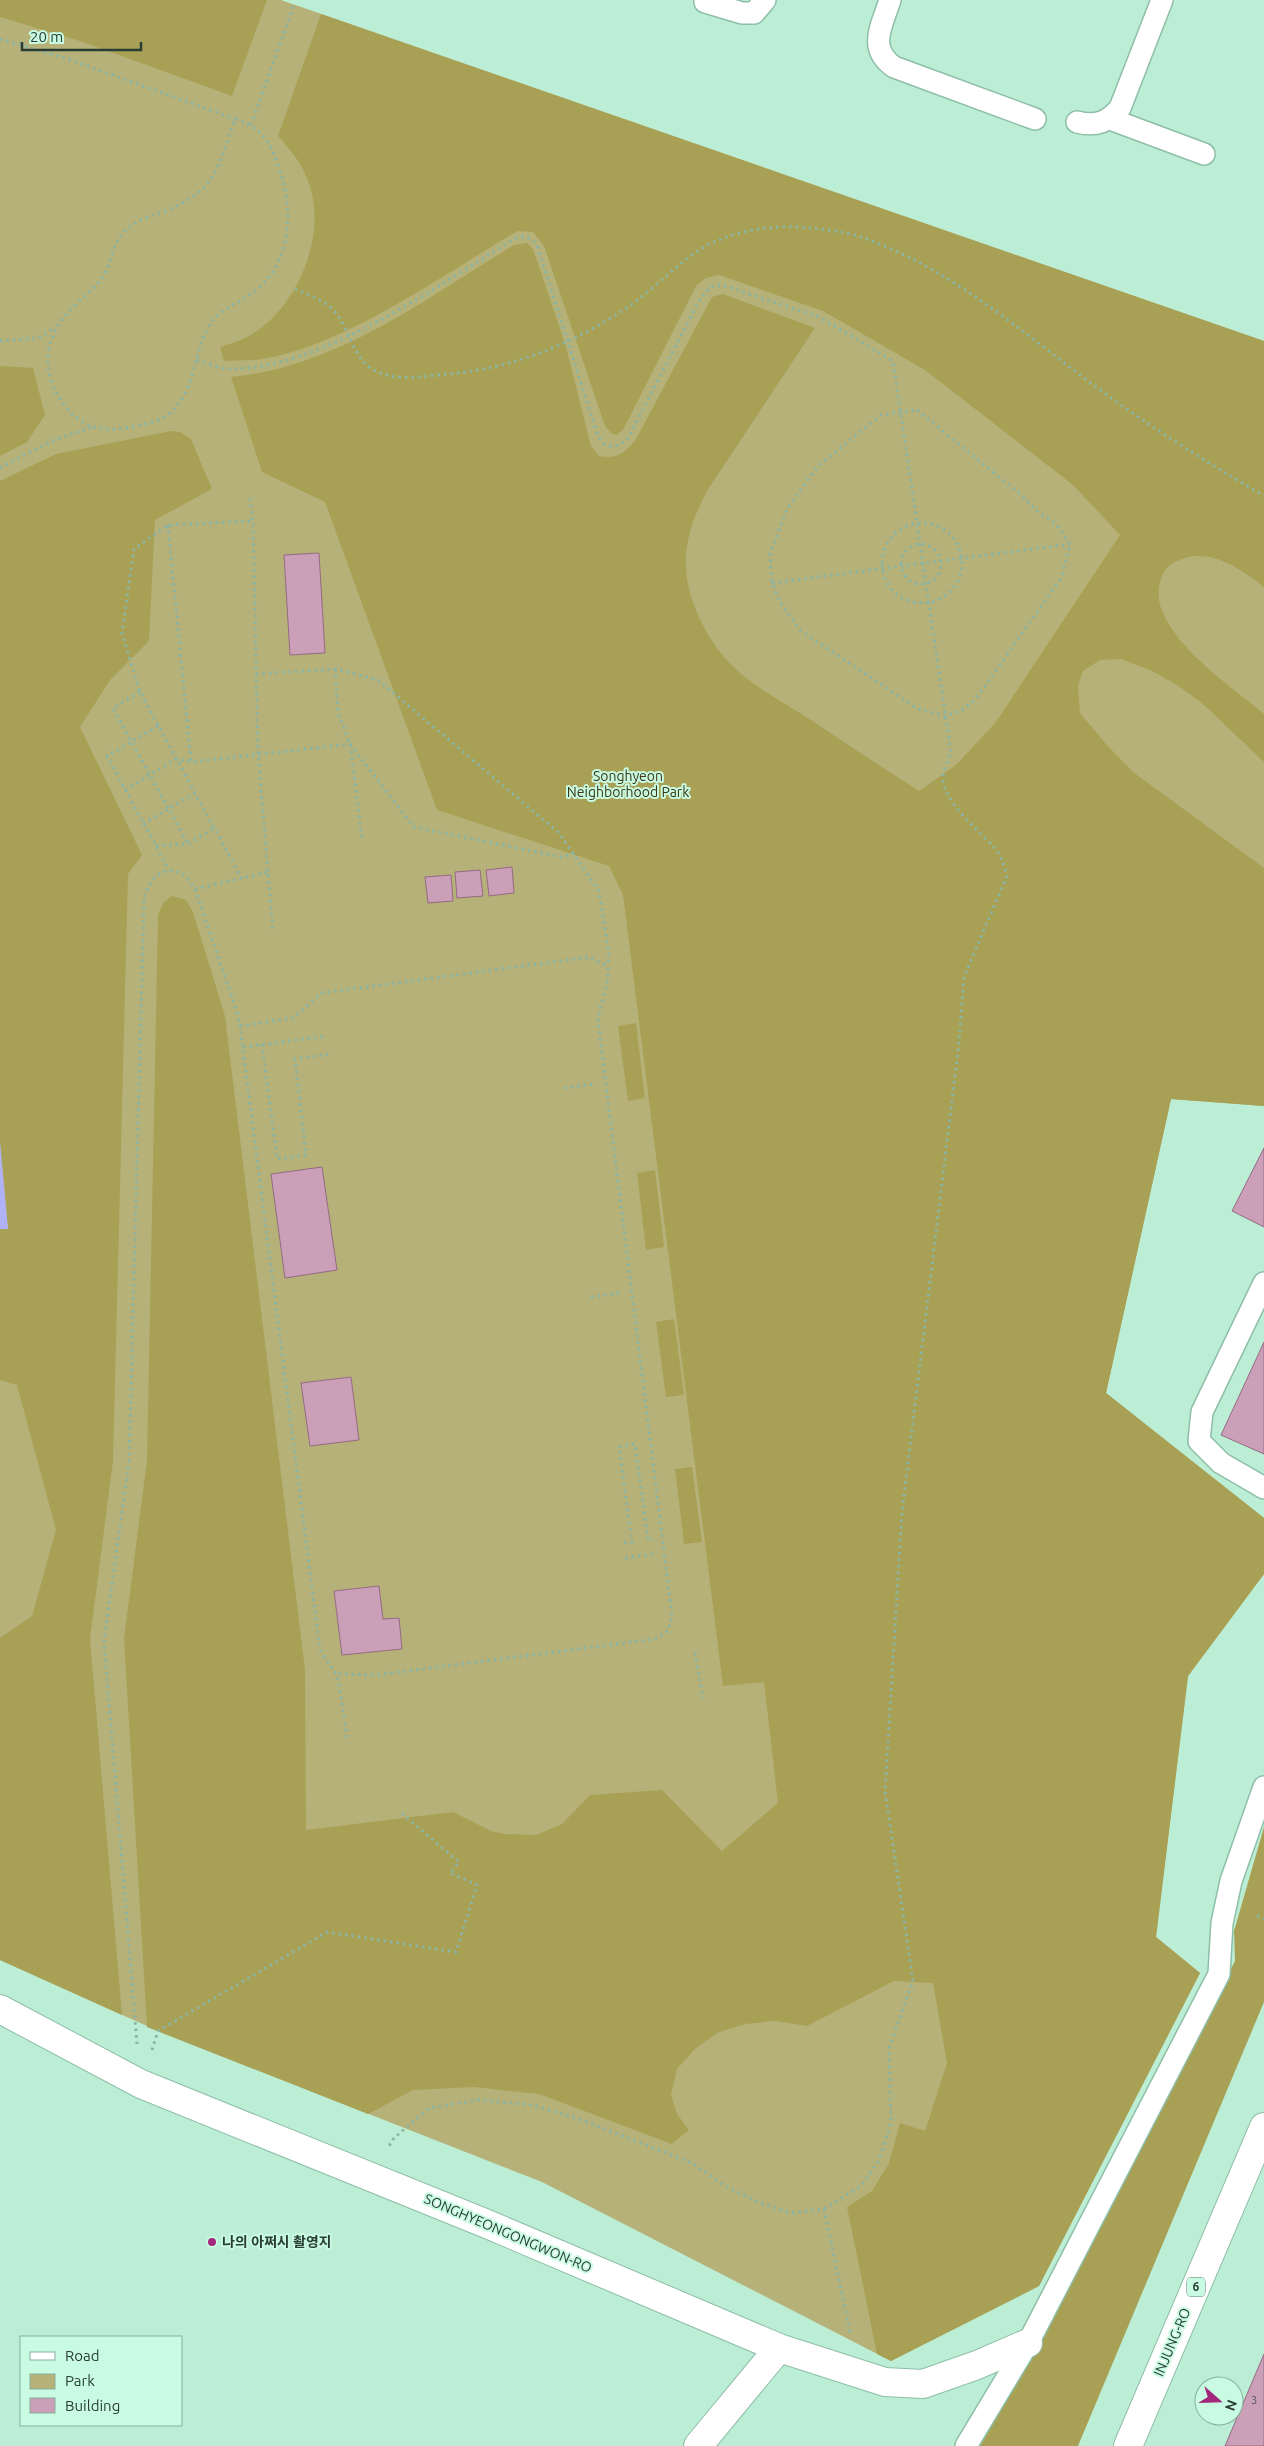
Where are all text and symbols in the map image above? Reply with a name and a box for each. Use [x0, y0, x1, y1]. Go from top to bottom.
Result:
scale bar [22, 20, 141, 52]
text: 20 m [30, 28, 63, 45]
park label: Songhyeon Neighborhood Park [567, 768, 689, 800]
street label: SONGHYEONGONGWON-RO [422, 2190, 594, 2276]
place label: 나의 아쩌시 촬영지 [222, 2234, 332, 2250]
marker: 나의 아쩌시 촬영지 [206, 2236, 218, 2248]
road number: 6 [1187, 2278, 1205, 2296]
street label: INJUNG-RO [1150, 2305, 1194, 2379]
legend [20, 2336, 182, 2426]
text: Road [65, 2347, 100, 2364]
text: Park [65, 2372, 95, 2389]
north arrow [1194, 2376, 1244, 2426]
house number: 3 [1251, 2394, 1257, 2406]
text: Building [65, 2397, 120, 2414]
text: N [1222, 2398, 1241, 2413]

